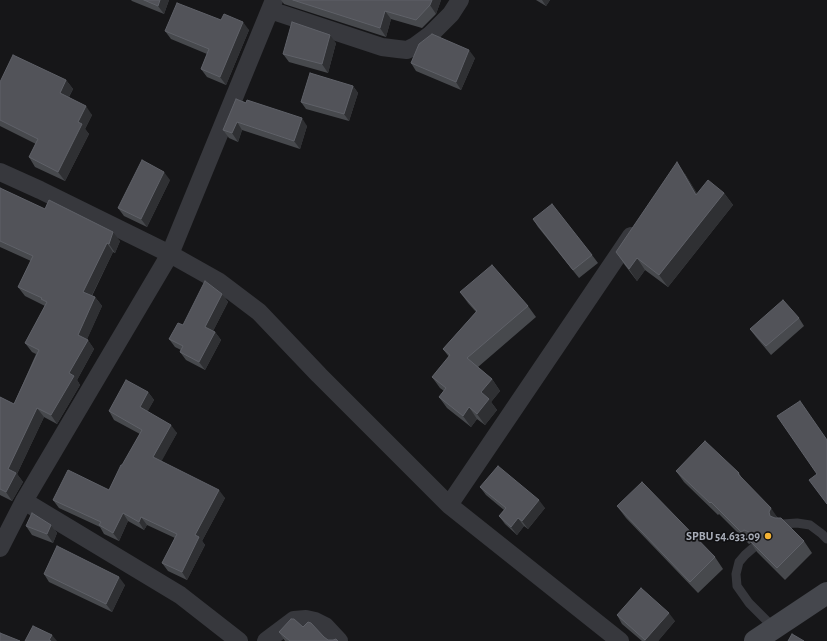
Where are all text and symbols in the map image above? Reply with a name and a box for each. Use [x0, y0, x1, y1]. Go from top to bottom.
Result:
place label: SPBU 54.633.09 [686, 529, 760, 543]
marker: SPBU 54.633.09 [763, 531, 773, 541]

